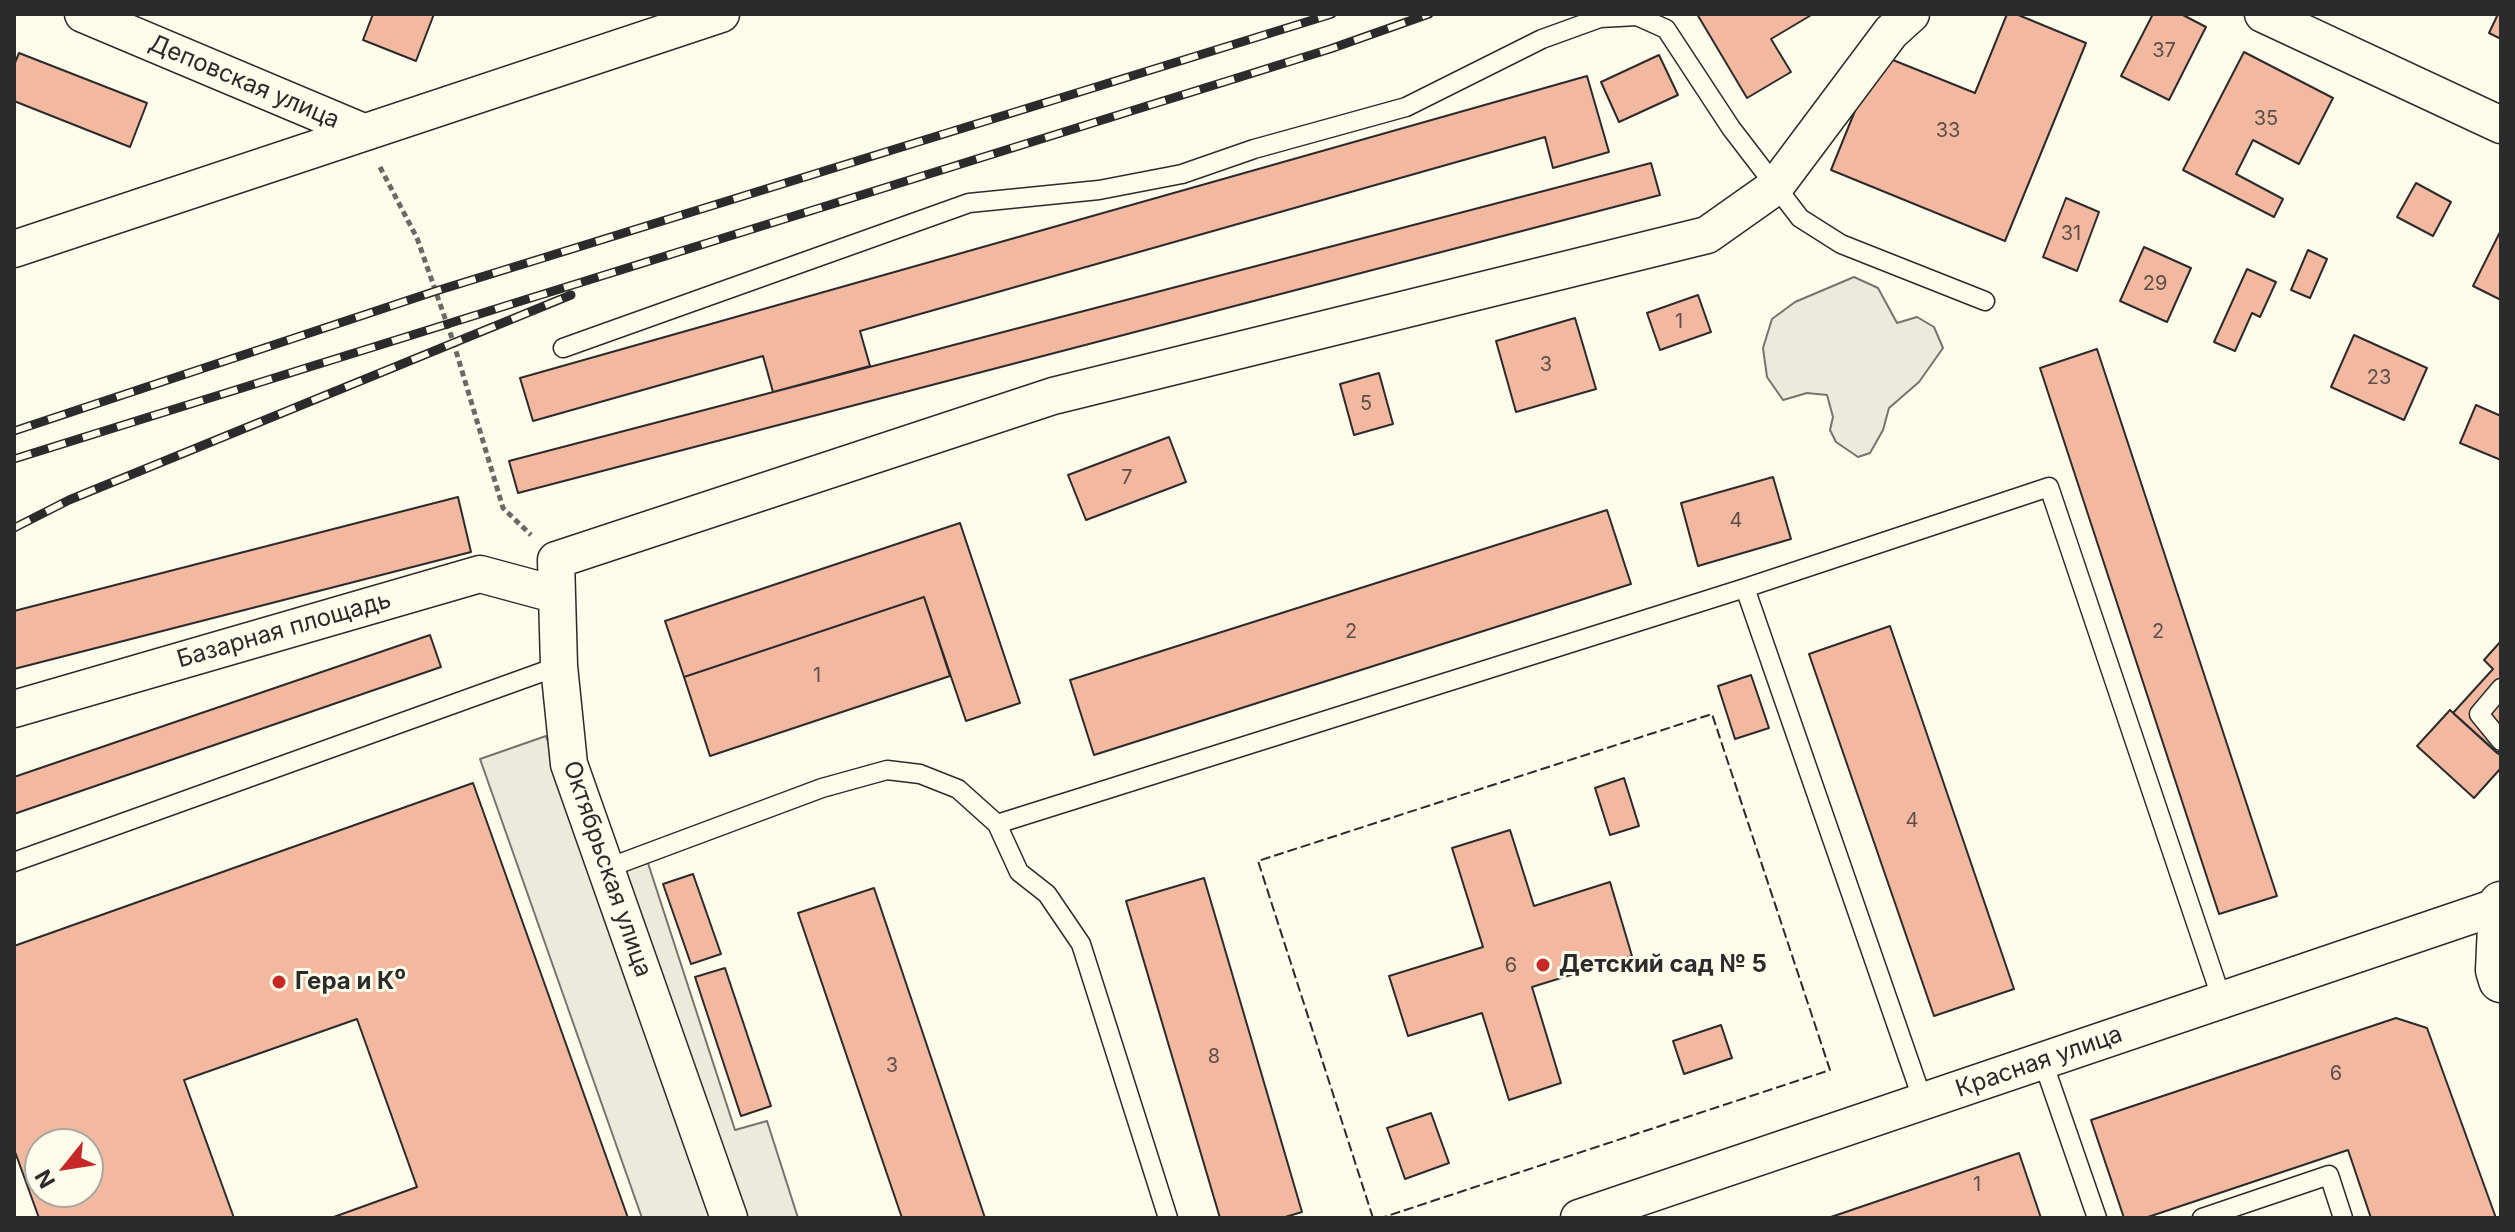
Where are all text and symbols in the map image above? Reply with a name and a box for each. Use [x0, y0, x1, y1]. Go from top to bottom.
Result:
street label: Деповская улица [144, 29, 344, 135]
house number: 37 [2152, 39, 2176, 63]
house number: 35 [2254, 107, 2278, 131]
house number: 33 [1936, 119, 1960, 143]
house number: 31 [2061, 222, 2081, 246]
house number: 29 [2143, 272, 2167, 296]
house number: 1 [1675, 310, 1683, 334]
house number: 3 [1540, 353, 1552, 377]
house number: 23 [2367, 366, 2391, 390]
house number: 5 [1360, 392, 1372, 416]
house number: 7 [1121, 466, 1133, 490]
house number: 4 [1730, 509, 1742, 533]
street label: Базарная площадь [174, 586, 394, 674]
house number: 2 [1345, 620, 1357, 644]
house number: 2 [2152, 620, 2164, 644]
house number: 1 [813, 664, 821, 688]
street label: Октябрьская улица [556, 757, 658, 981]
house number: 4 [1906, 809, 1918, 833]
place label: Детский сад № 5 [1559, 951, 1767, 979]
house number: 6 [1505, 954, 1517, 978]
marker: Детский сад № 5 [1534, 956, 1552, 974]
place label: Гера и К⁰ [295, 968, 406, 996]
marker: Гера и К⁰ [270, 973, 288, 991]
street label: Красная улица [1952, 1020, 2126, 1104]
house number: 8 [1208, 1045, 1220, 1069]
house number: 3 [886, 1054, 898, 1078]
house number: 6 [2330, 1062, 2342, 1086]
north arrow [24, 1128, 104, 1208]
text: N [29, 1165, 60, 1193]
house number: 1 [1973, 1173, 1981, 1197]

